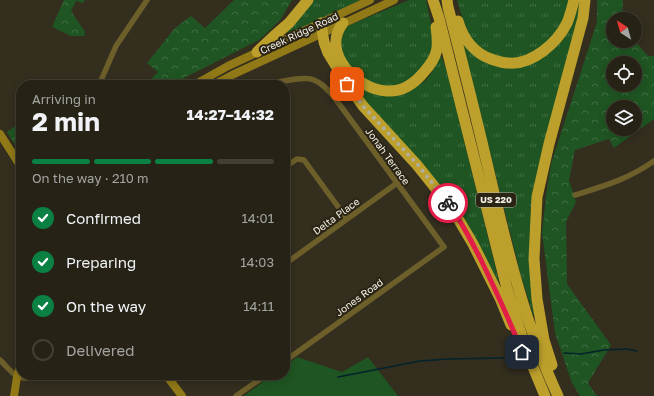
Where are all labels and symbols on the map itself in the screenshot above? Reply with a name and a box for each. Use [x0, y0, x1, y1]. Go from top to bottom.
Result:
street label: Creek Ridge Road [258, 10, 340, 56]
north arrow [606, 12, 642, 48]
pin [330, 67, 364, 101]
street label: Jonah Terrace [363, 125, 413, 187]
courier [428, 183, 468, 223]
road number: US 220 [476, 193, 516, 207]
street label: Delta Place [310, 195, 362, 237]
street label: Jones Road [333, 276, 385, 318]
pin [505, 335, 539, 369]

